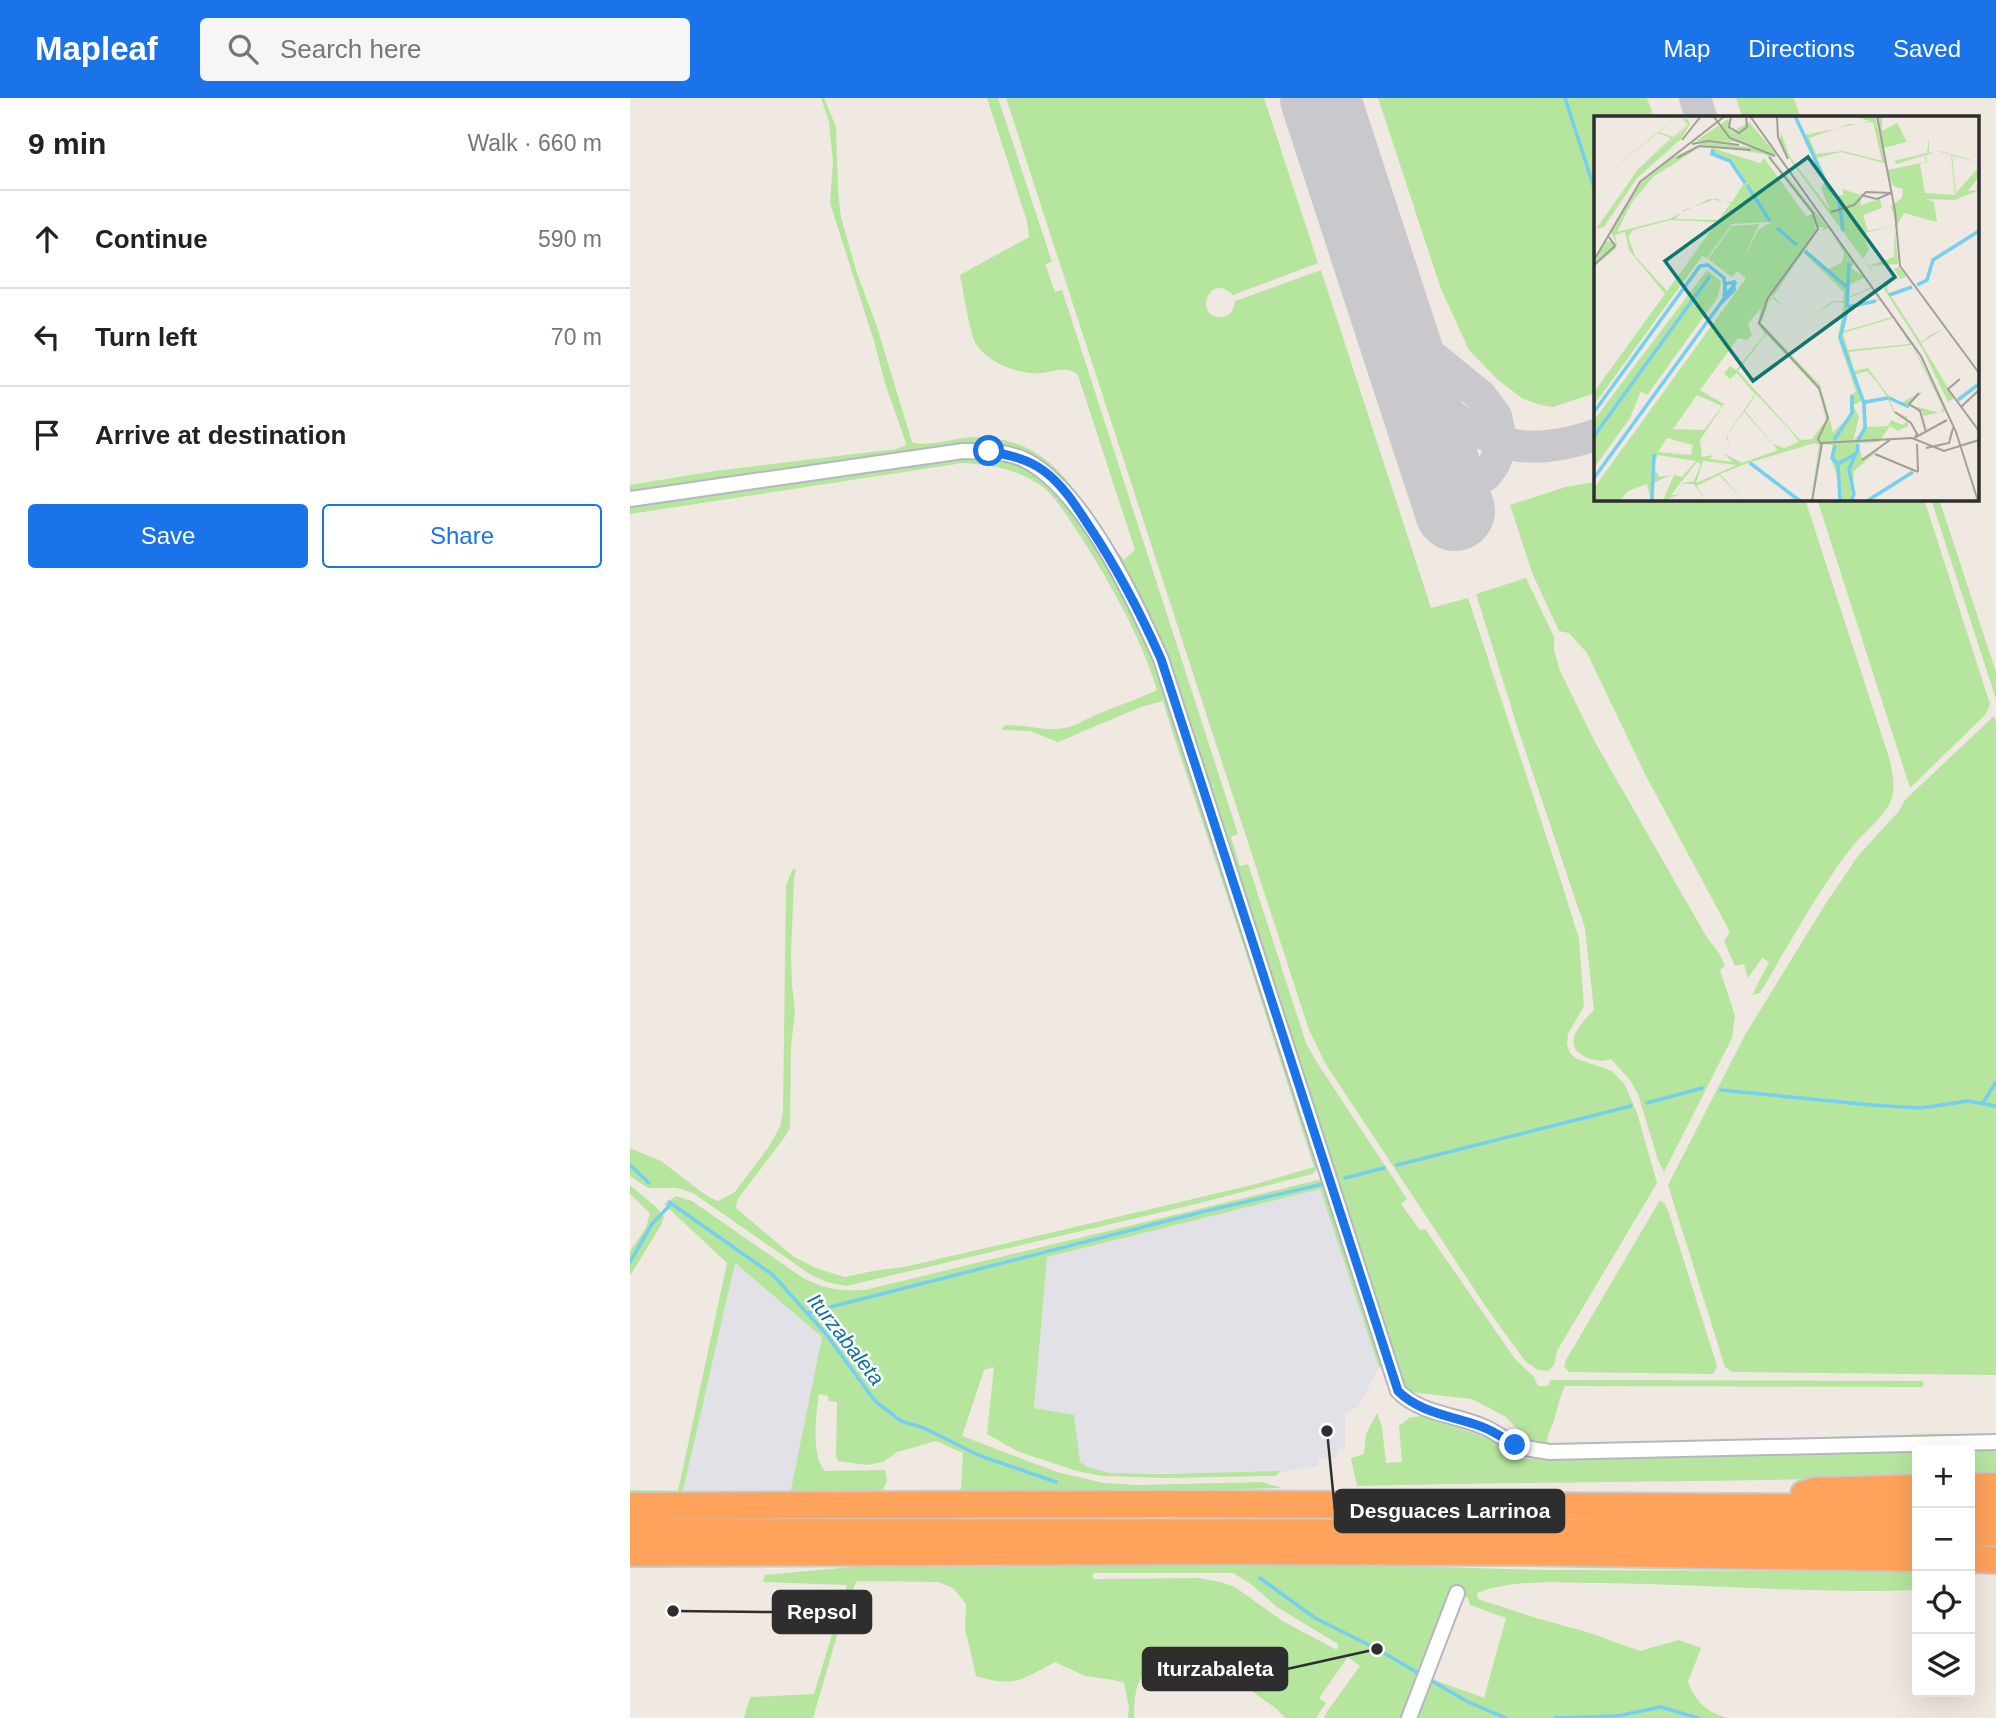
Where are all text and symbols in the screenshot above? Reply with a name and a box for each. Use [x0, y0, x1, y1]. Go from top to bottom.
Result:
search box [200, 18, 690, 81]
text: Mapleaf [35, 30, 158, 67]
icon: search [224, 30, 262, 68]
text: Search here [280, 34, 422, 64]
text: Map [1664, 35, 1710, 62]
text: Directions [1748, 35, 1855, 62]
text: Saved [1893, 35, 1961, 62]
inset map [1594, 116, 1979, 500]
text: 9 min [28, 127, 106, 160]
text: Walk · 660 m [467, 130, 602, 156]
icon: ahead [28, 220, 66, 258]
text: Continue [95, 224, 208, 254]
text: 590 m [538, 226, 602, 252]
icon: left [28, 318, 66, 356]
text: Turn left [95, 322, 197, 352]
text: 70 m [551, 324, 602, 350]
icon: arrive [28, 416, 66, 454]
text: Arrive at destination [95, 420, 346, 450]
route start [973, 435, 1004, 466]
button: Save [28, 504, 308, 568]
button: Share [322, 504, 602, 568]
water label: Iturzabaleta [803, 1289, 889, 1389]
route end [1499, 1429, 1530, 1460]
map controls [1912, 1445, 1975, 1697]
button: + [1912, 1445, 1975, 1508]
callout: Desguaces Larrinoa [1335, 1490, 1564, 1532]
text: Desguaces Larrinoa [1350, 1499, 1551, 1522]
button: − [1912, 1508, 1975, 1571]
button: locate [1912, 1571, 1975, 1634]
callout: Repsol [773, 1591, 871, 1633]
text: Repsol [787, 1600, 857, 1623]
button: layers [1912, 1634, 1975, 1697]
callout: Iturzabaleta [1143, 1648, 1287, 1690]
text: Iturzabaleta [1157, 1657, 1274, 1680]

